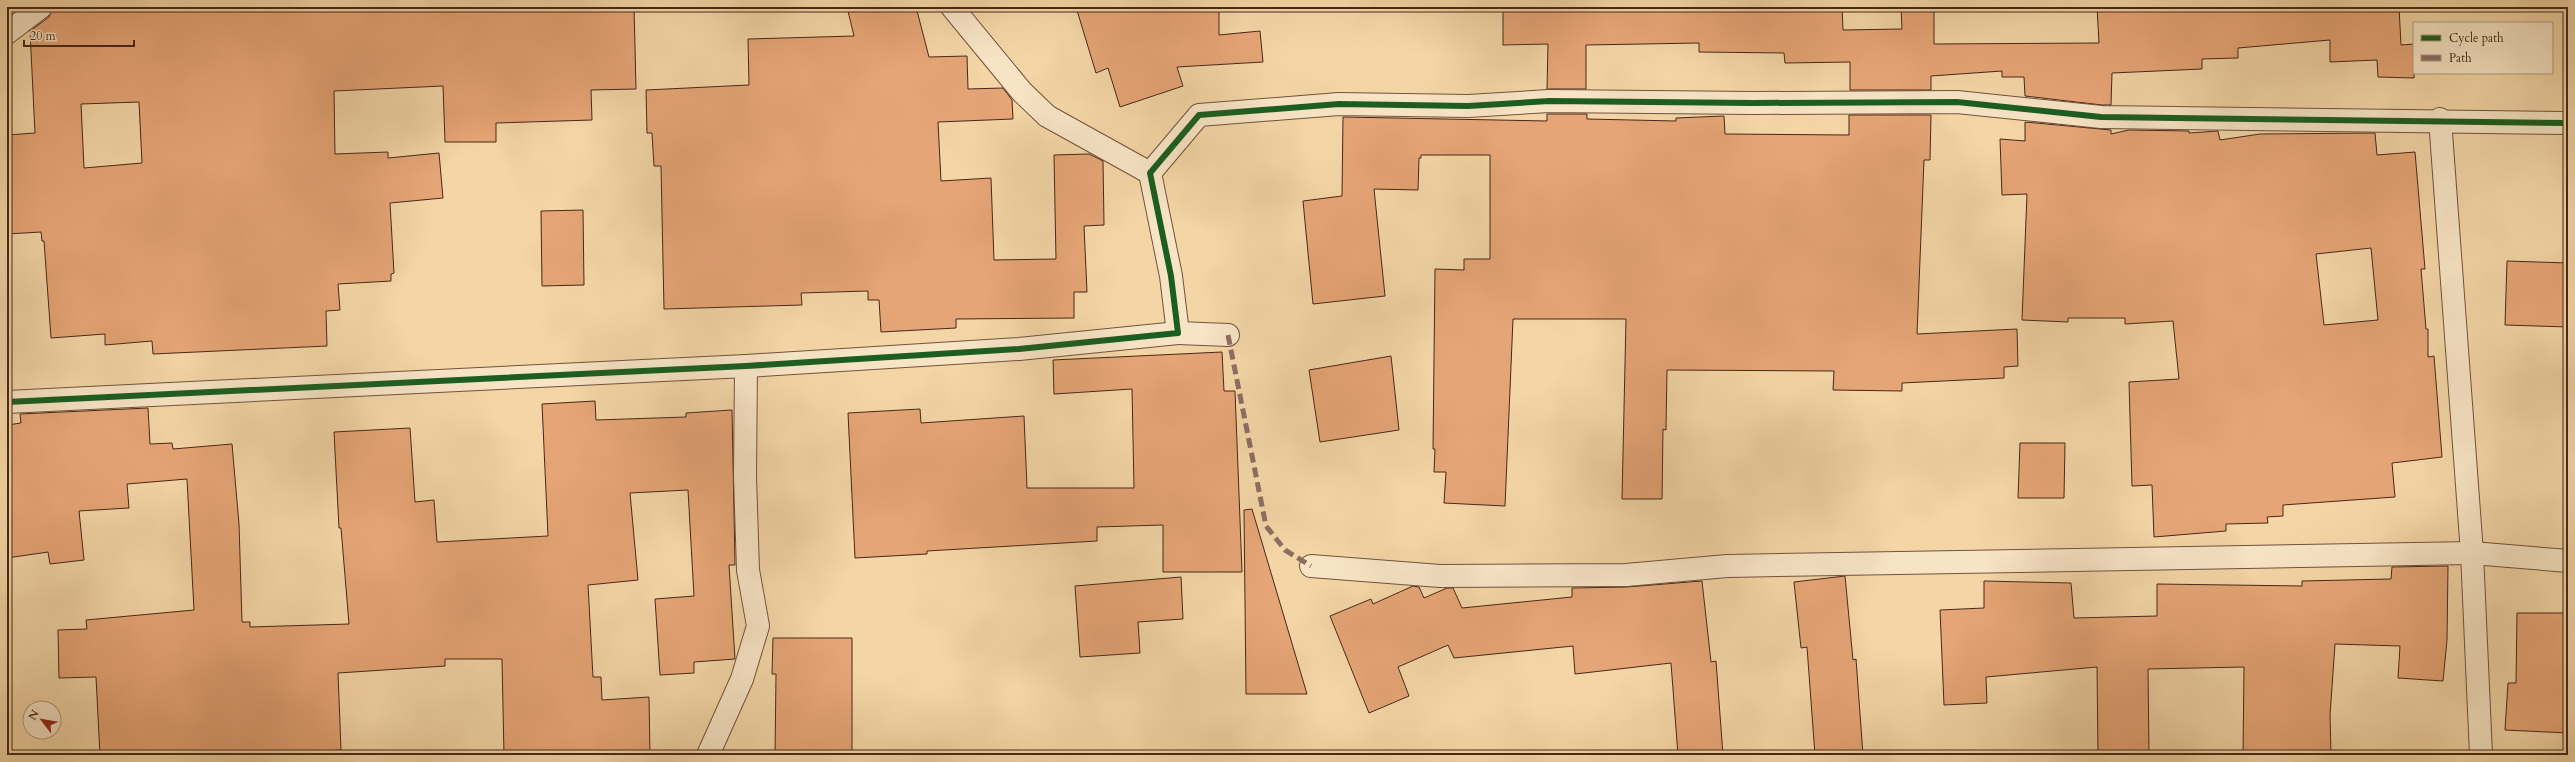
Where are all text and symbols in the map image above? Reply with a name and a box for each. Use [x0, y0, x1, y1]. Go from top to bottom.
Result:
scale bar [24, 22, 134, 48]
legend [2413, 22, 2553, 74]
text: 20 m [30, 28, 57, 44]
text: Cycle path [2449, 30, 2504, 46]
text: Path [2449, 50, 2472, 66]
north arrow [22, 700, 62, 740]
text: N [25, 707, 43, 723]

